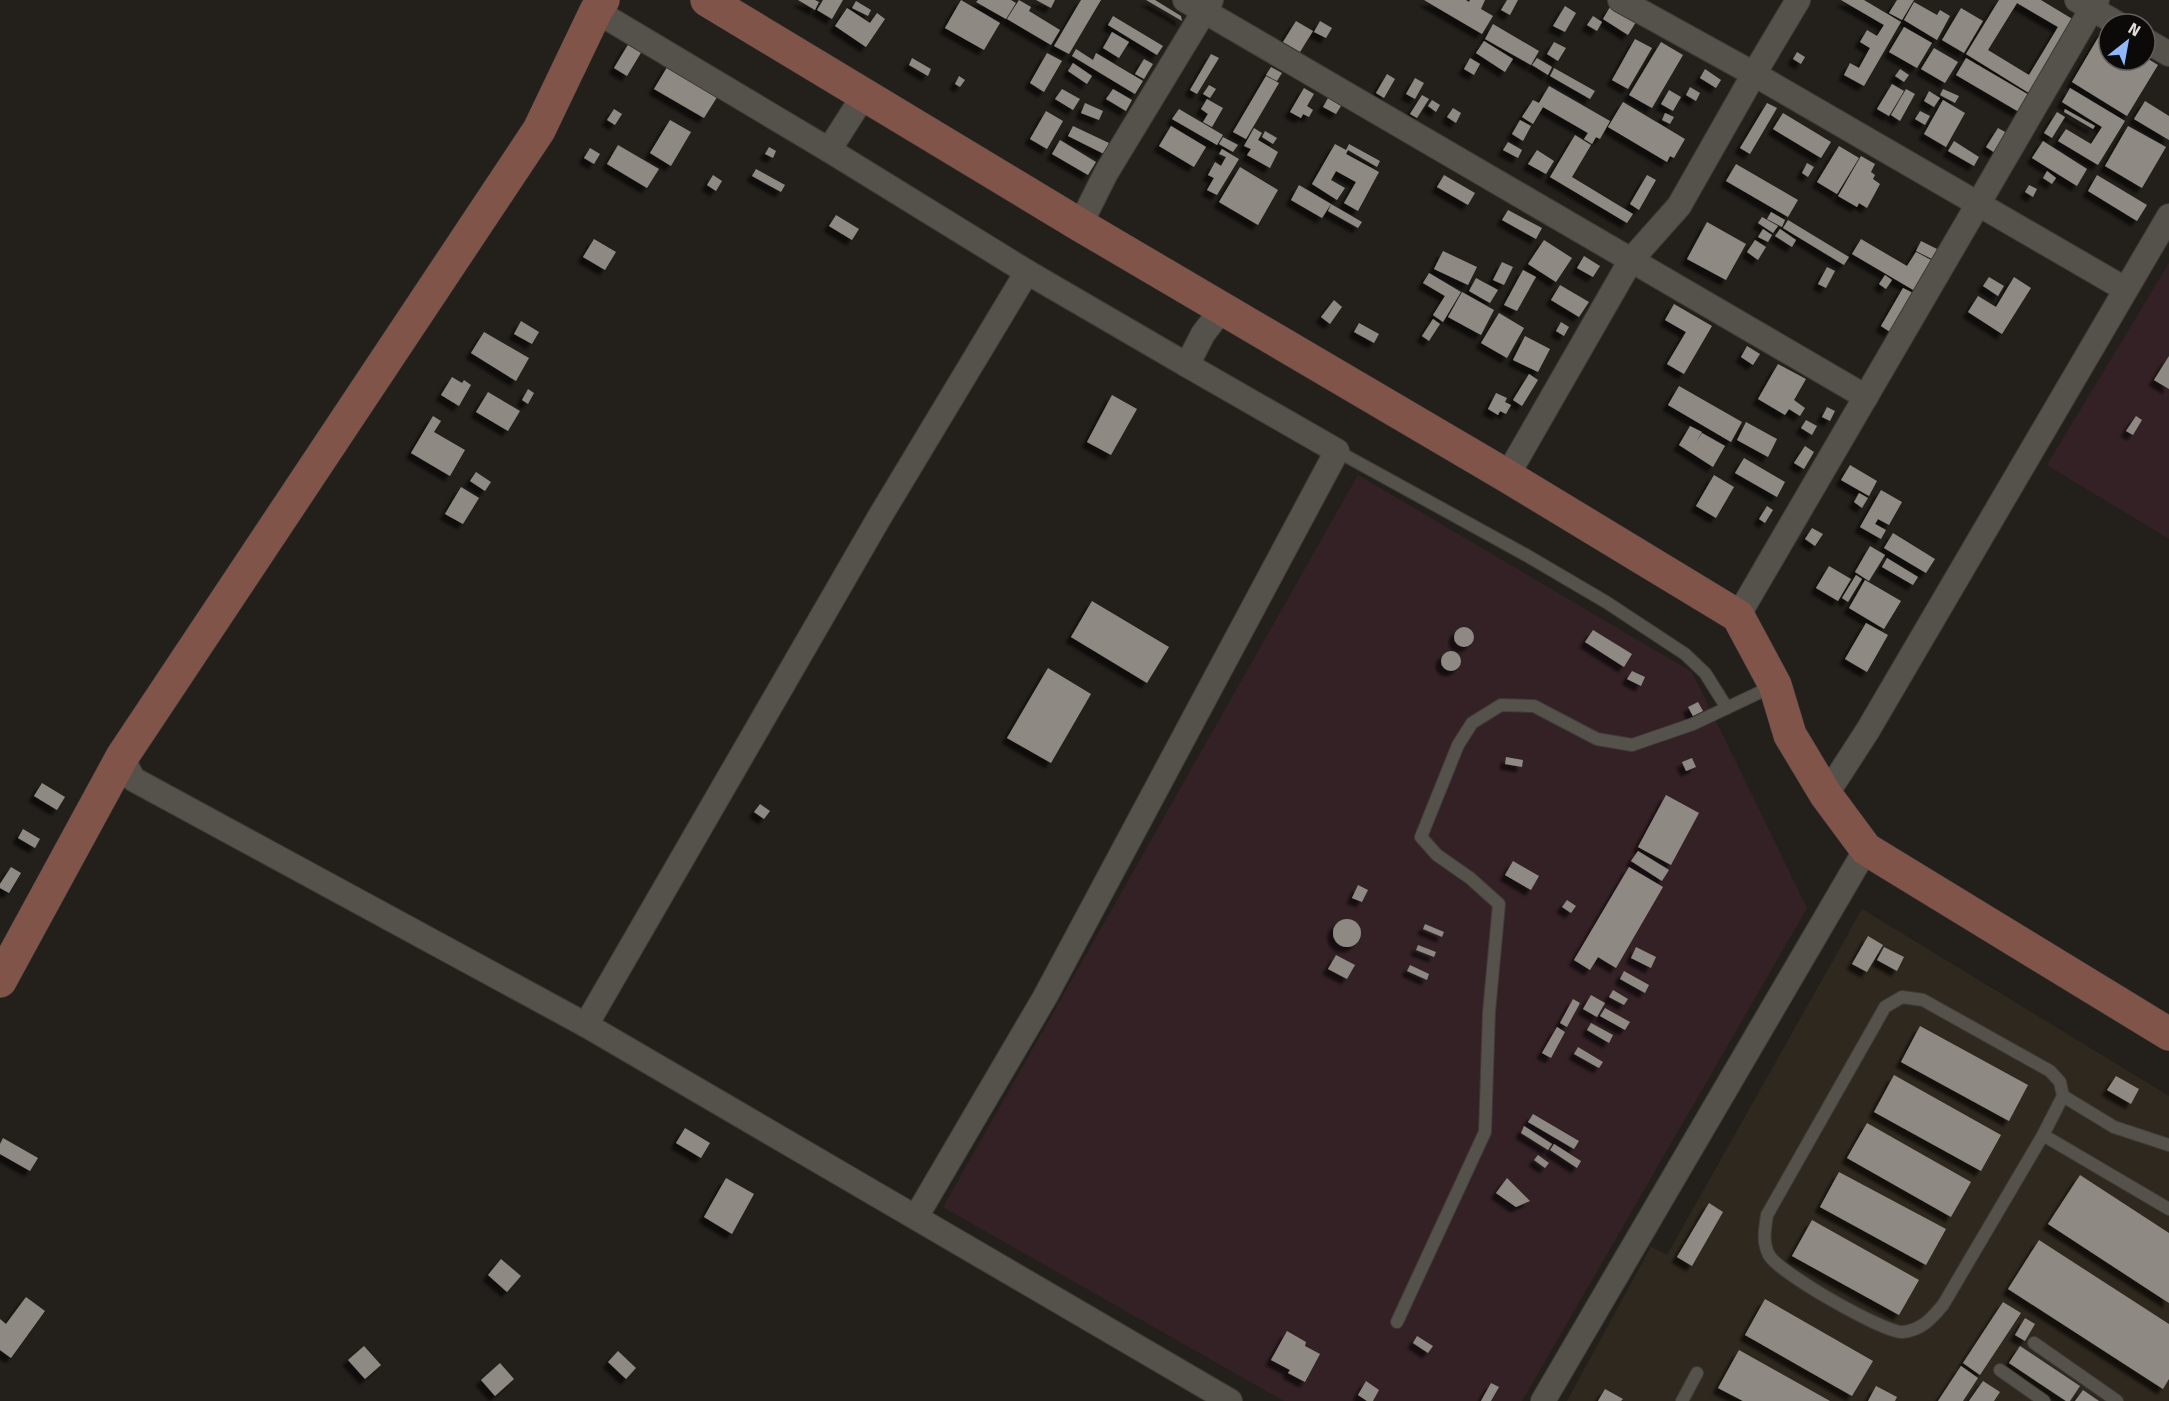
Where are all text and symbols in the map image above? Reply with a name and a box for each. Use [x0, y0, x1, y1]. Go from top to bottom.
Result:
north arrow [2097, 12, 2157, 72]
text: N [2125, 19, 2144, 40]

